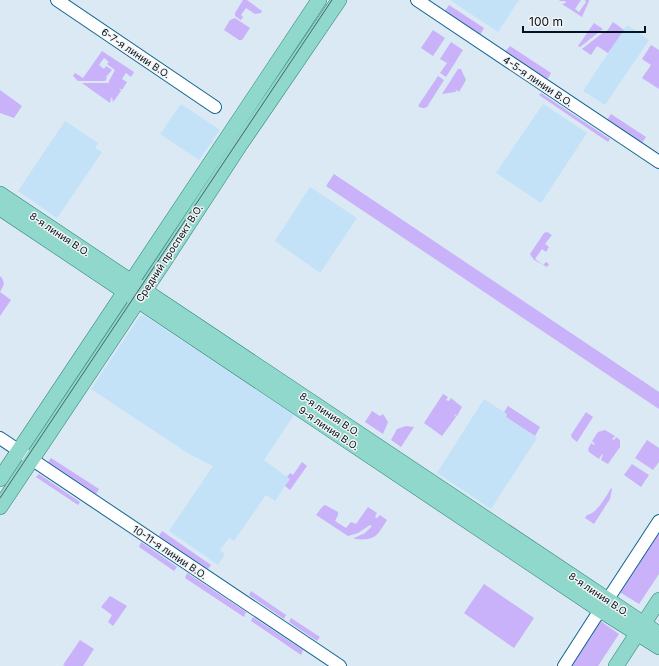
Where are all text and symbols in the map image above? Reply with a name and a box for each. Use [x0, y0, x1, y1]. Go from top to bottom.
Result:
scale bar [523, 8, 645, 34]
text: 100 m [529, 14, 563, 29]
street label: 6-7-я линии В.О. [99, 26, 173, 81]
street label: 4-5-я линии В.О. [501, 53, 575, 109]
street label: Средний проспект В.О. [133, 202, 205, 304]
street label: 8-я линия В.О. [28, 209, 92, 259]
street label: 8-я линия В.О. [298, 389, 362, 439]
street label: 9-я линия В.О. [297, 403, 361, 453]
street label: 10-11-я линии В.О. [130, 523, 210, 581]
street label: 8-я линия В.О. [567, 569, 631, 619]

